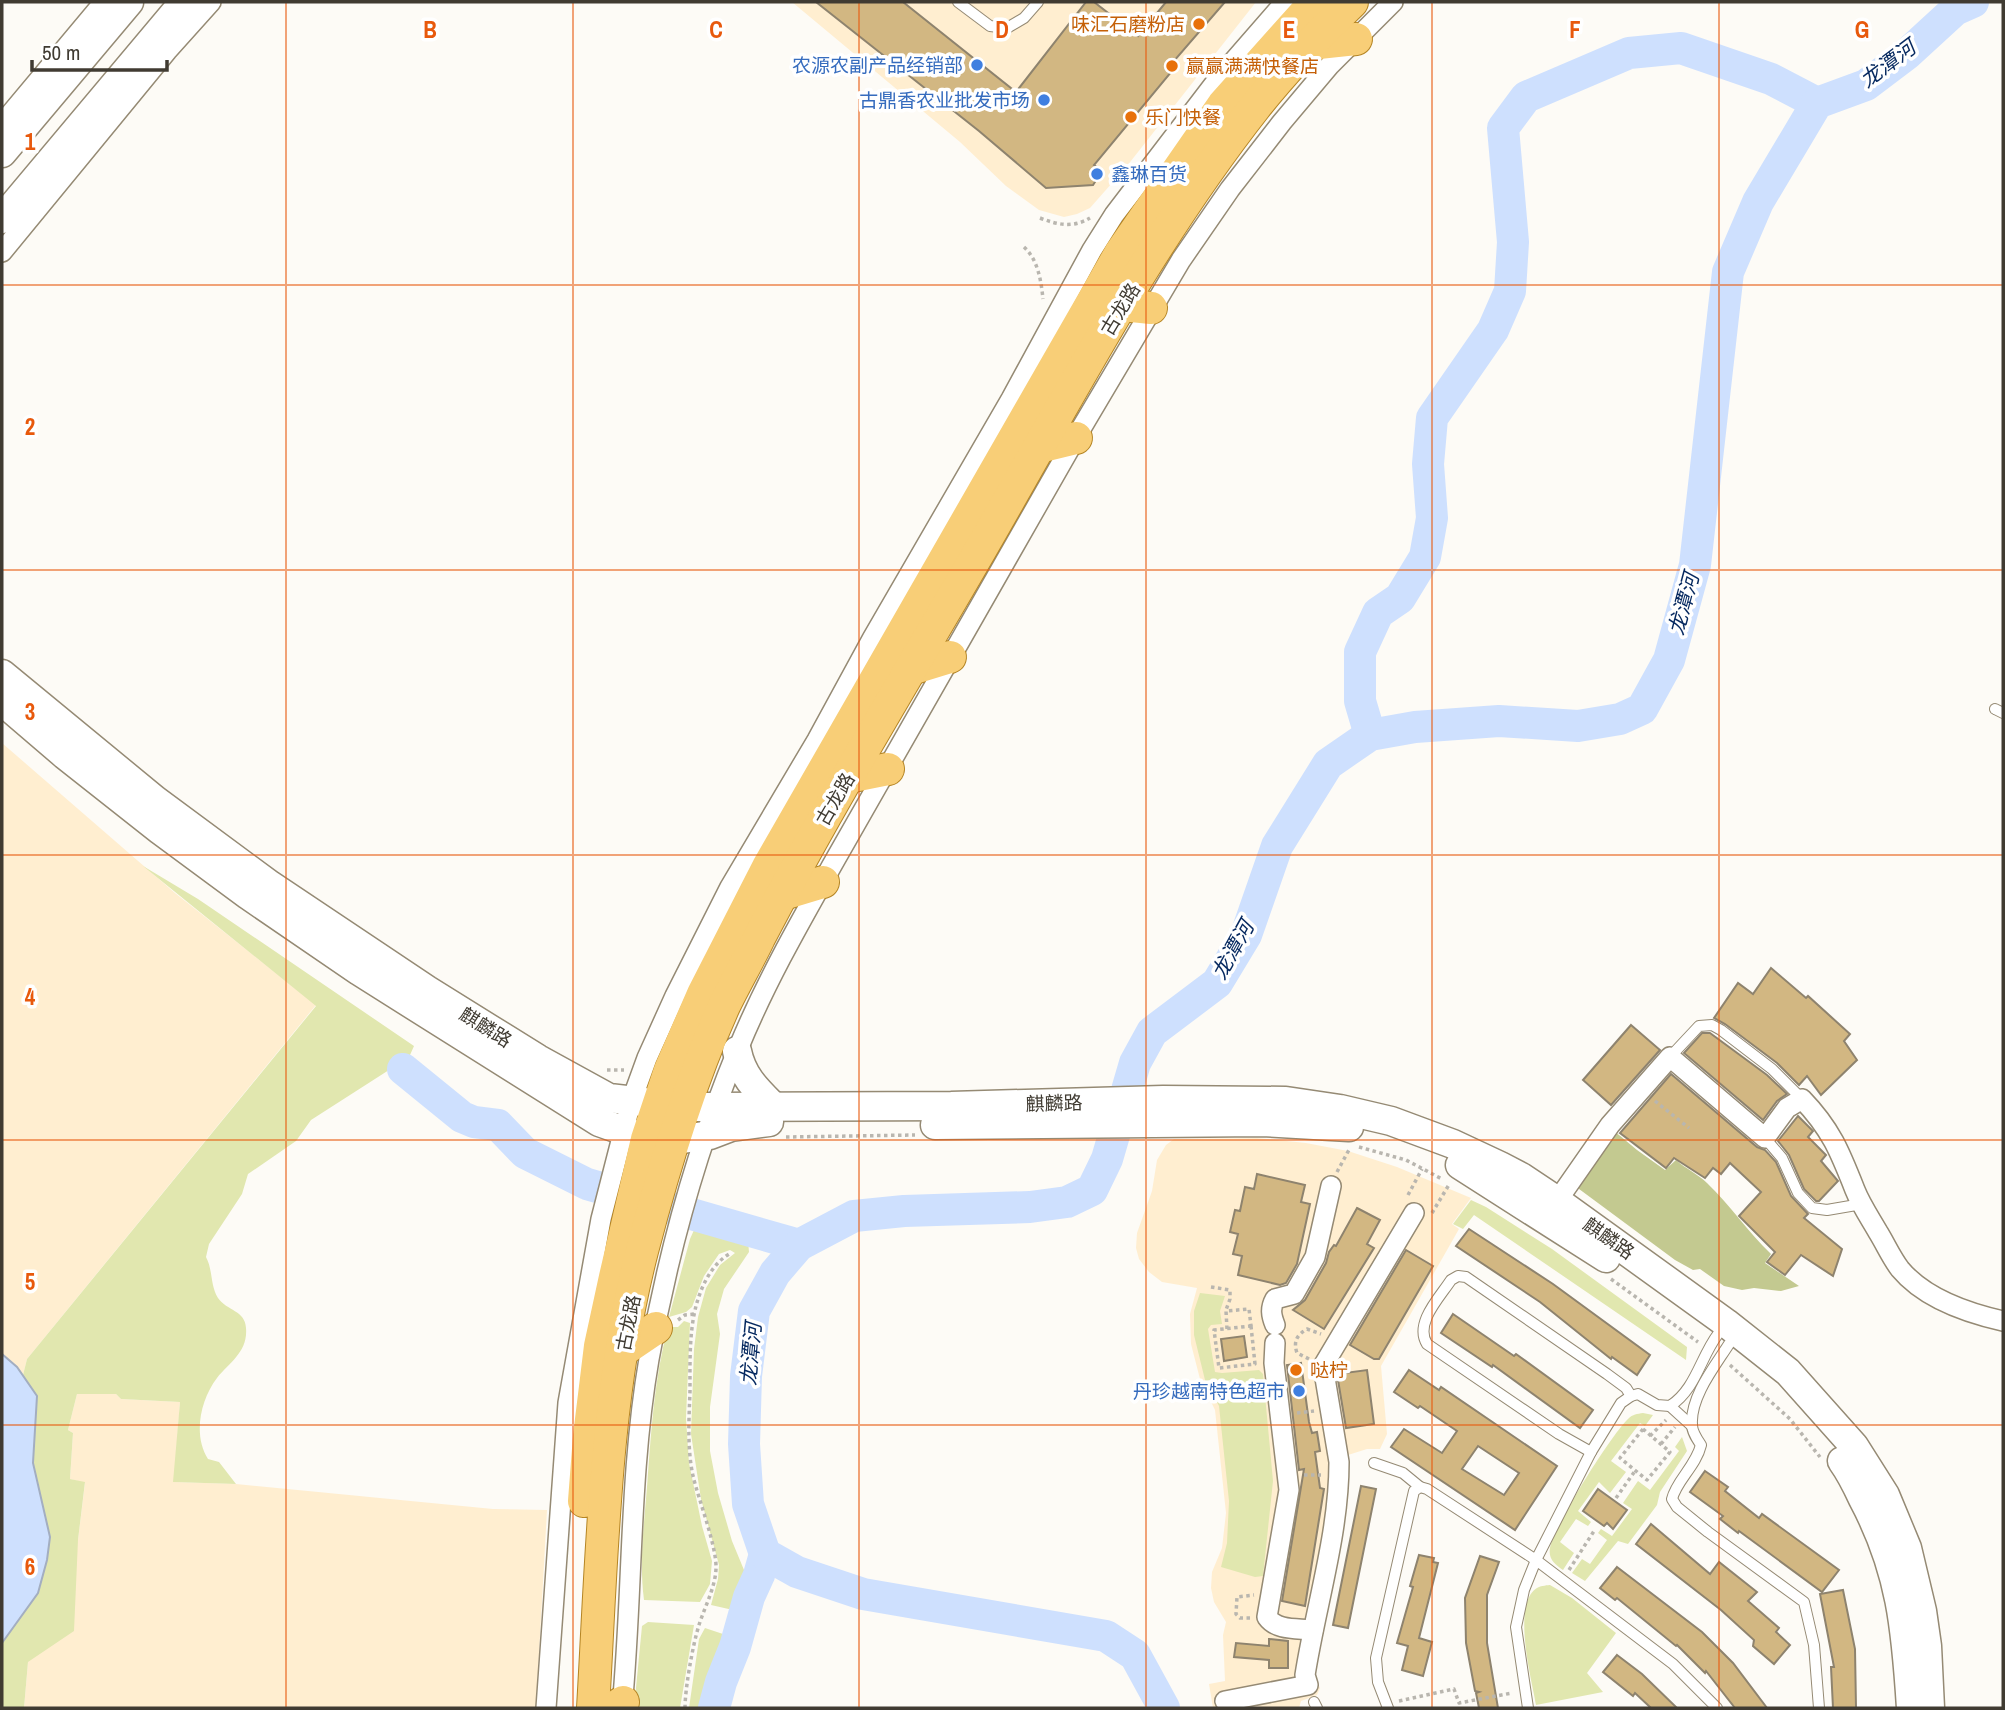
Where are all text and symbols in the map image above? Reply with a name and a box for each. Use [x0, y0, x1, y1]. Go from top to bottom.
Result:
place label: 味汇石磨粉店 [1071, 11, 1185, 37]
text: B [423, 14, 437, 45]
text: C [709, 14, 723, 45]
text: D [995, 14, 1009, 45]
text: E [1283, 14, 1295, 45]
text: F [1569, 14, 1581, 45]
text: G [1855, 14, 1869, 45]
marker: 味汇石磨粉店 [1191, 16, 1207, 32]
scale bar [32, 28, 166, 72]
water label: 龙潭河 [1854, 31, 1925, 94]
text: 50 m [42, 38, 80, 67]
place label: 农源农副产品经销部 [792, 52, 963, 78]
place label: 赢赢满满快餐店 [1186, 53, 1319, 79]
marker: 农源农副产品经销部 [969, 57, 985, 73]
marker: 赢赢满满快餐店 [1164, 58, 1180, 74]
place label: 古鼎香农业批发市场 [859, 87, 1030, 113]
marker: 古鼎香农业批发市场 [1036, 92, 1052, 108]
place label: 乐门快餐 [1145, 104, 1221, 130]
marker: 乐门快餐 [1123, 109, 1139, 125]
text: 1 [25, 126, 36, 157]
place label: 鑫琳百货 [1111, 161, 1187, 187]
marker: 鑫琳百货 [1089, 166, 1105, 182]
street label: 古龙路 [1094, 278, 1146, 340]
text: 2 [25, 411, 35, 442]
water label: 龙潭河 [1661, 566, 1707, 638]
text: 3 [25, 696, 35, 727]
street label: 古龙路 [809, 768, 861, 830]
water label: 龙潭河 [1205, 912, 1262, 984]
text: 4 [25, 981, 36, 1012]
street label: 麒麟路 [455, 1001, 517, 1053]
street label: 麒麟路 [1025, 1089, 1083, 1117]
street label: 麒麟路 [1578, 1211, 1640, 1265]
text: 5 [25, 1266, 35, 1297]
street label: 古龙路 [610, 1293, 646, 1353]
water label: 龙潭河 [733, 1317, 768, 1387]
place label: 哒柠 [1310, 1357, 1348, 1383]
marker: 哒柠 [1288, 1362, 1304, 1378]
place label: 丹珍越南特色超市 [1133, 1378, 1285, 1404]
marker: 丹珍越南特色超市 [1291, 1383, 1307, 1399]
text: 6 [25, 1551, 35, 1582]

